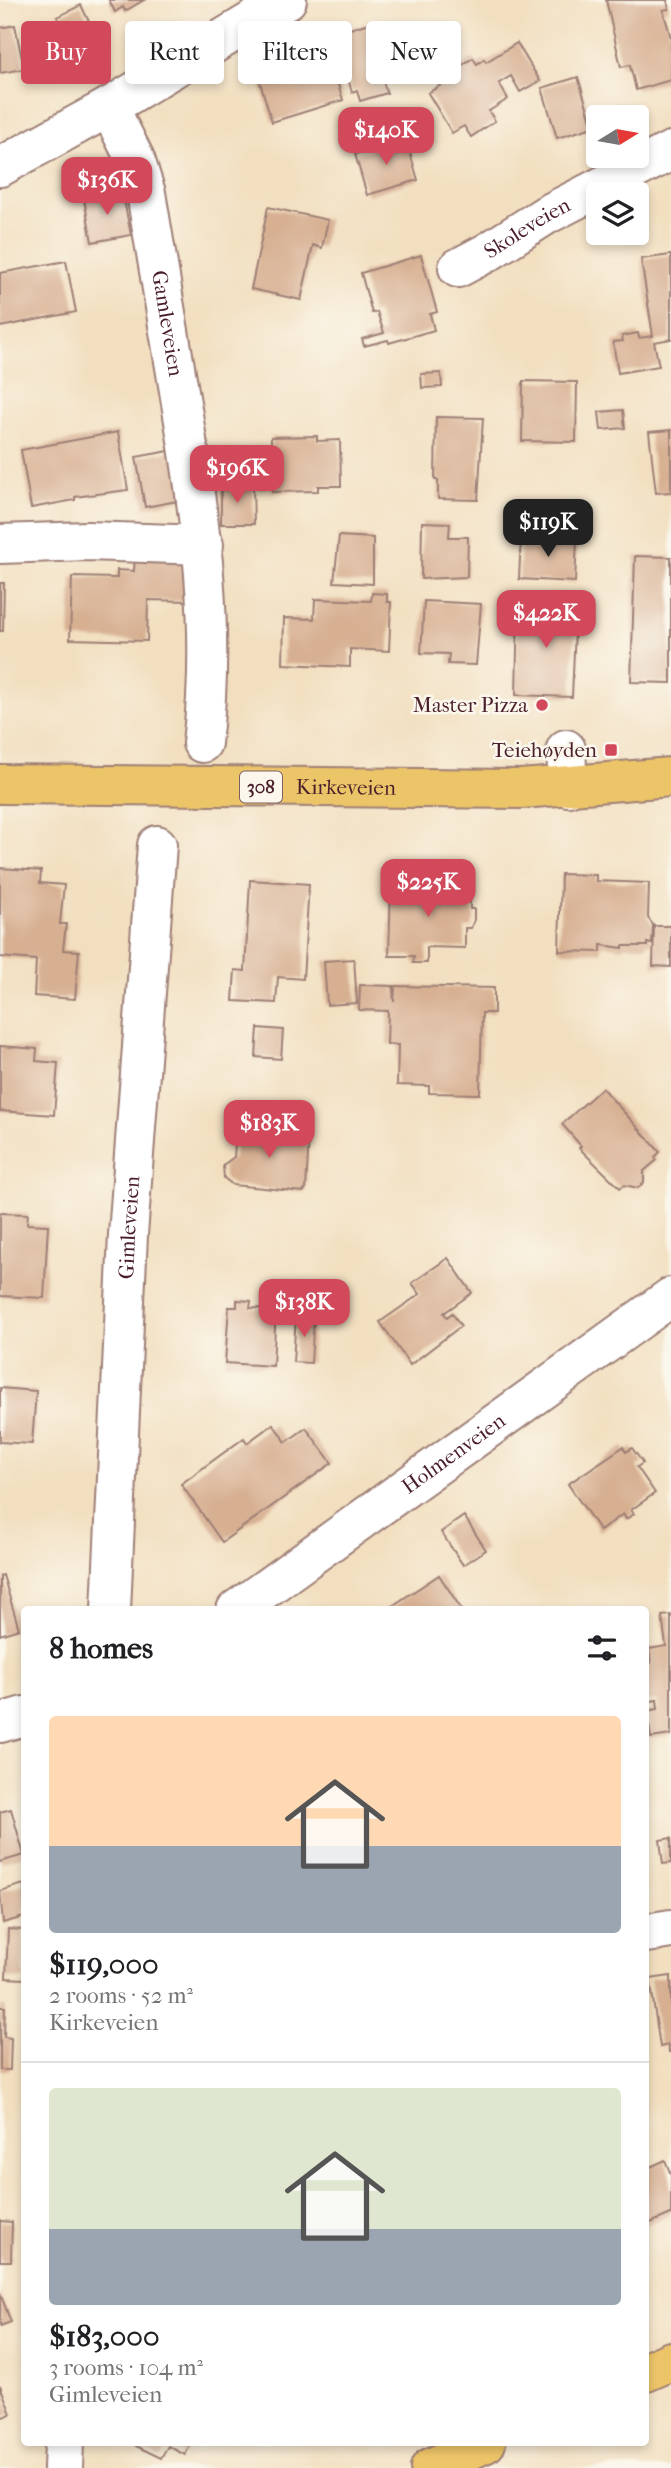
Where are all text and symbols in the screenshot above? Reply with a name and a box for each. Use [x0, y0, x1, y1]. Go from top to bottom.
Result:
chip: Buy [21, 21, 111, 84]
chip: Rent [125, 21, 224, 84]
chip: Filters [238, 21, 352, 84]
chip: New [366, 21, 461, 84]
north arrow [586, 105, 649, 168]
map controls [586, 105, 649, 245]
pin: $140K [337, 108, 435, 167]
text: $140K [354, 116, 418, 143]
pin: $136K [58, 158, 156, 217]
text: $136K [77, 166, 137, 193]
button: layers [586, 182, 649, 245]
street label: Skoleveien [480, 193, 574, 263]
street label: Gamleveien [147, 269, 188, 378]
pin: $196K [188, 446, 286, 505]
text: $196K [206, 454, 268, 481]
pin: $119K [499, 500, 597, 559]
text: $119K [519, 508, 577, 535]
pin: $422K [497, 590, 595, 650]
text: $422K [513, 599, 579, 626]
place label: Master Pizza [413, 693, 528, 717]
marker: Master Pizza [534, 697, 550, 713]
place label: Teiehøyden [492, 738, 597, 762]
marker: Teiehøyden [603, 742, 619, 758]
road number: 308 [240, 772, 282, 802]
street label: Kirkeveien [296, 775, 396, 800]
pin: $225K [379, 860, 477, 919]
text: $225K [397, 868, 459, 895]
pin: $183K [220, 1100, 318, 1160]
text: $183K [240, 1109, 298, 1136]
street label: Gimleveien [114, 1175, 144, 1280]
pin: $138K [255, 1280, 353, 1339]
text: $138K [275, 1288, 333, 1315]
street label: Holmenveien [397, 1408, 510, 1499]
icon: filters [583, 1629, 621, 1667]
text: 8 homes [49, 1631, 153, 1666]
icon: home [272, 1761, 398, 1887]
text: $119,000 [49, 1947, 159, 1982]
text: 2 rooms · 52 m² [49, 1982, 193, 2009]
text: Kirkeveien [49, 2009, 159, 2036]
icon: home [272, 2133, 398, 2259]
text: $183,000 [49, 2319, 159, 2354]
text: 3 rooms · 104 m² [49, 2354, 203, 2381]
text: Gimleveien [49, 2381, 162, 2408]

